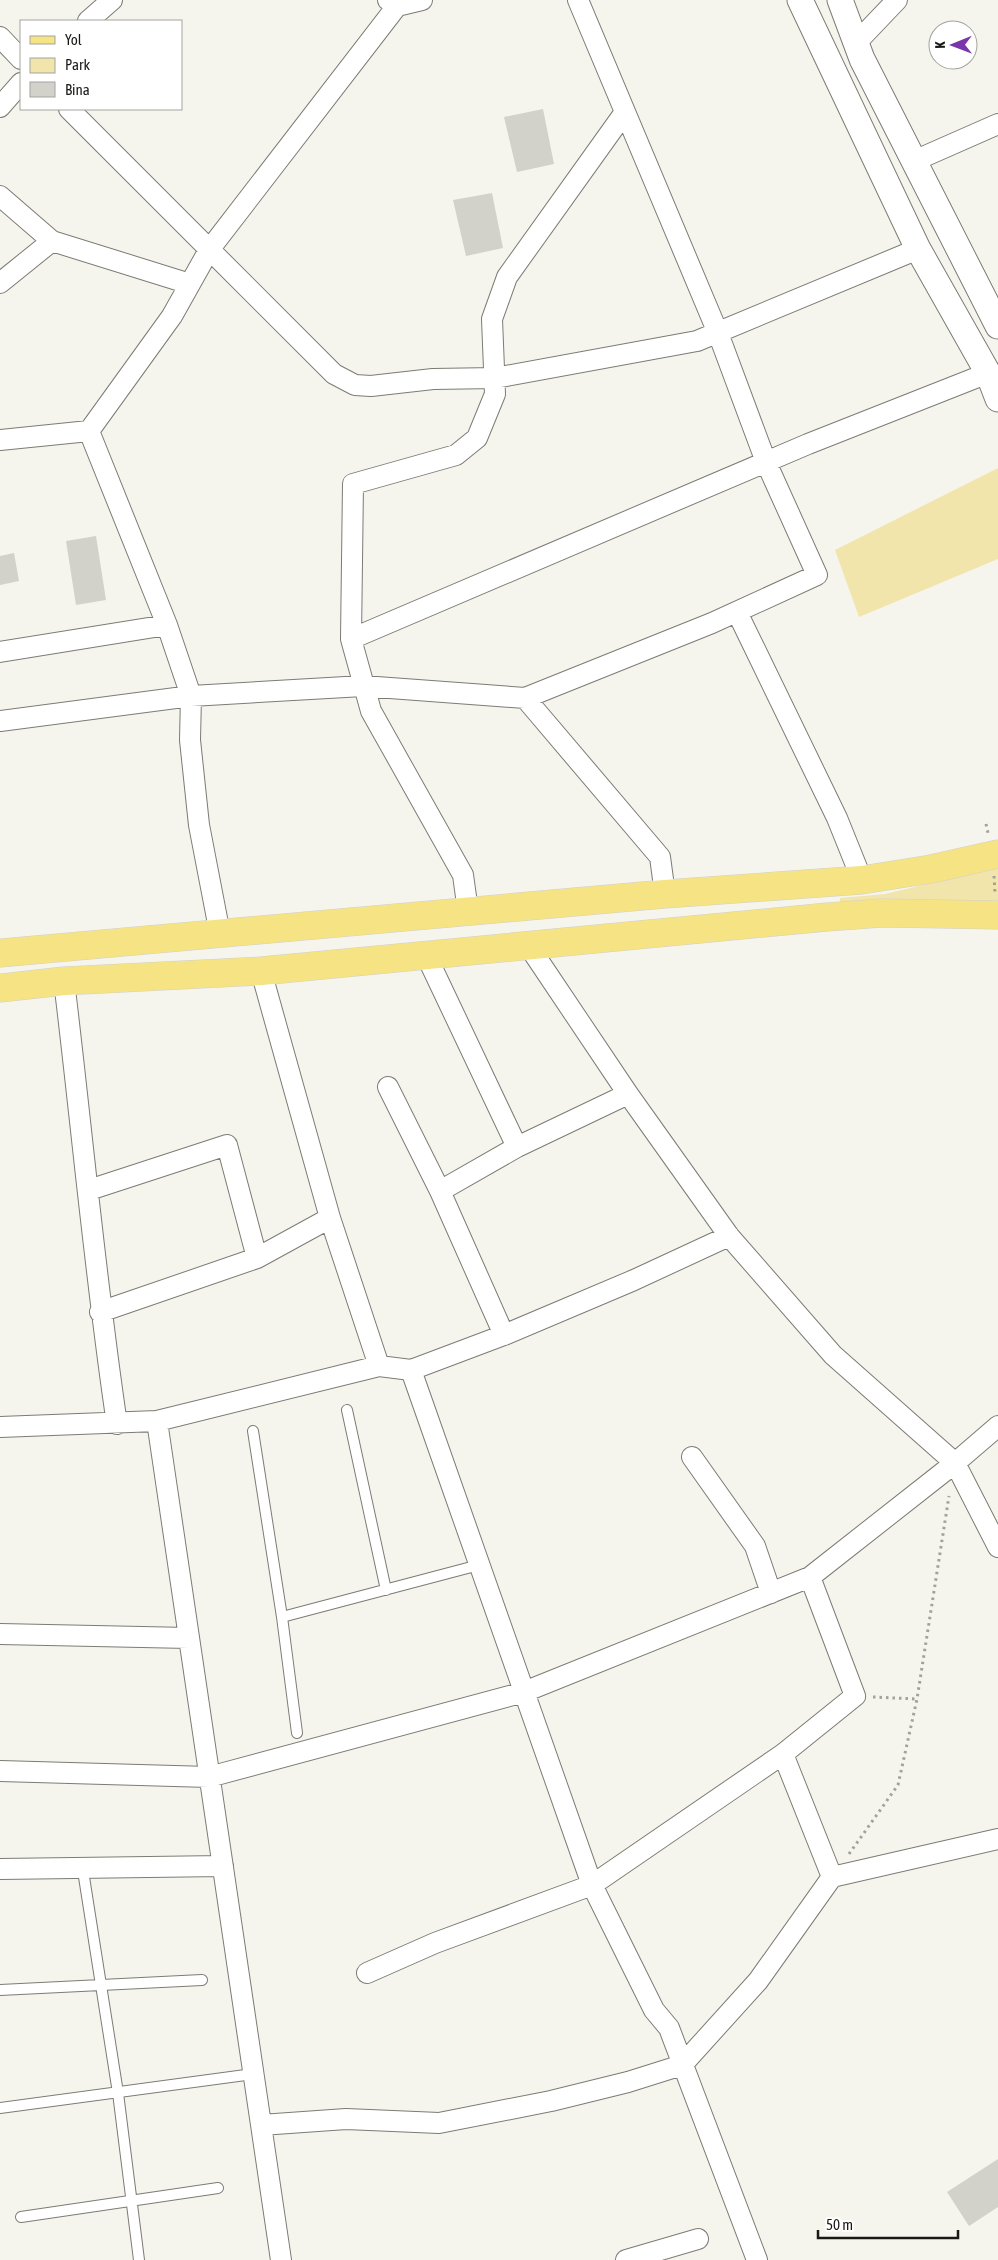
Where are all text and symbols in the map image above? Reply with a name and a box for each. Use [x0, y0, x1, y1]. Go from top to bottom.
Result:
legend [20, 20, 182, 110]
north arrow [928, 20, 978, 70]
text: Yol [65, 31, 82, 48]
text: K [932, 42, 948, 49]
text: Park [65, 56, 90, 73]
text: Bina [65, 81, 90, 98]
scale bar [818, 2208, 958, 2240]
text: 50 m [826, 2216, 853, 2233]

